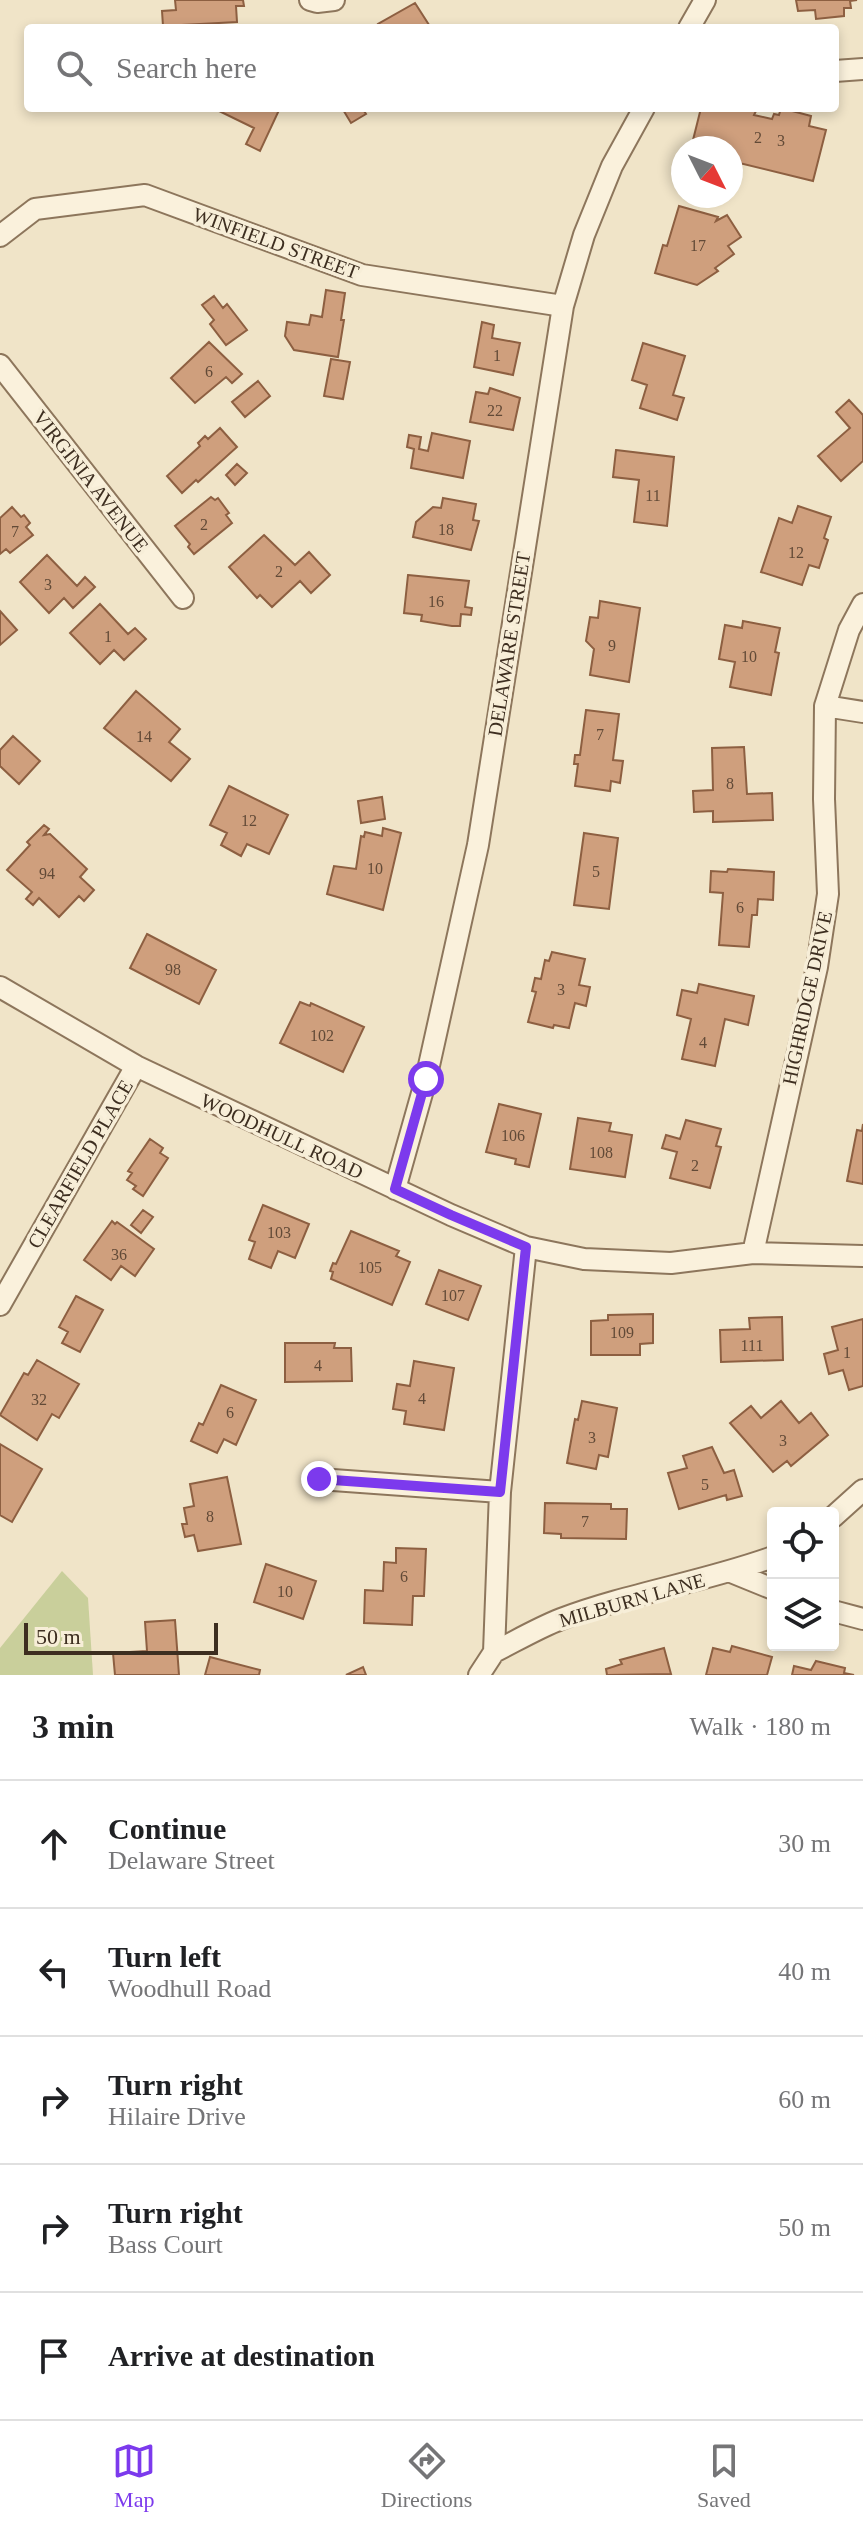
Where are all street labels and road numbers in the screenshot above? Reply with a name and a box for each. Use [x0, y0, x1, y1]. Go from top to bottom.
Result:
street label: WINFIELD STREET [190, 203, 362, 283]
street label: VIRGINIA AVENUE [29, 406, 153, 556]
street label: DELAWARE STREET [484, 550, 534, 738]
street label: HIGHRIDGE DRIVE [778, 909, 836, 1087]
street label: CLEARFIELD PLACE [23, 1076, 137, 1252]
street label: WOODHULL ROAD [197, 1089, 367, 1183]
street label: MILBURN LANE [557, 1569, 707, 1631]

